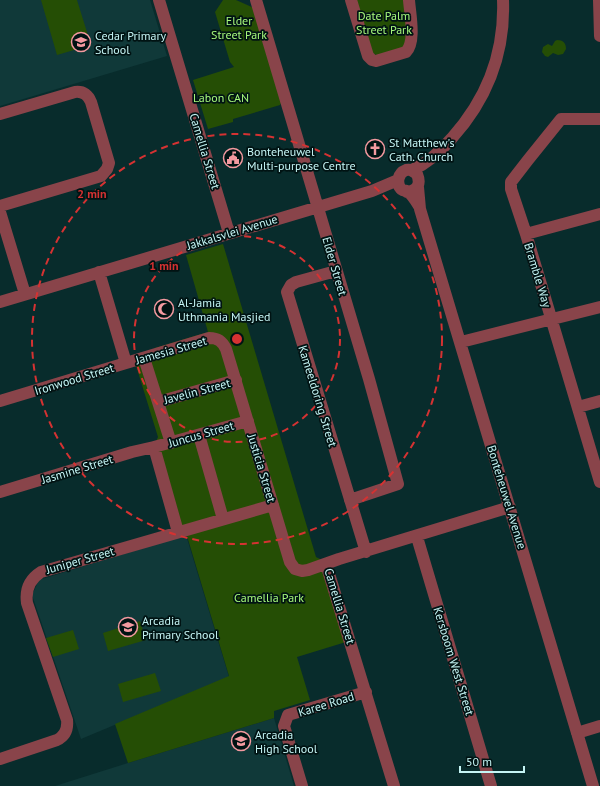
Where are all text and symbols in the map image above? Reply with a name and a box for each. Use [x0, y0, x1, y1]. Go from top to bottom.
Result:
park label: Date Palm Street Park [356, 8, 412, 37]
park label: Elder Street Park [211, 13, 267, 42]
place label: Cedar Primary School [95, 28, 167, 57]
school or university icon: Cedar Primary School [70, 31, 92, 53]
park label: Labon CAN [193, 90, 249, 105]
street label: Camellia Street [186, 111, 224, 191]
place label: St Matthew's Cath. Church [389, 135, 455, 164]
church icon: St Matthew's Cath. Church [364, 138, 386, 160]
place label: Bonteheuwel Multi-purpose Centre [247, 144, 356, 173]
public building icon: Bonteheuwel Multi-purpose Centre [222, 147, 244, 169]
text: 2 min [77, 186, 107, 201]
street label: Jakkalsvlei Avenue [184, 211, 279, 253]
street label: Elder Street [319, 235, 351, 297]
street label: Bramble Way [521, 241, 555, 310]
text: 1 min [149, 258, 179, 273]
place label: Al-Jamia Uthmania Masjied [178, 295, 271, 324]
mosque icon: Al-Jamia Uthmania Masjied [153, 298, 175, 320]
centre of rings [230, 332, 244, 346]
street label: Jamesia Street [133, 333, 208, 368]
street label: Kameeldoring Street [295, 343, 341, 449]
street label: Ironwood Street [32, 360, 116, 398]
street label: Javelin Street [161, 375, 232, 407]
street label: Juncus Street [166, 418, 235, 451]
street label: Justicia Street [244, 431, 280, 504]
street label: Bonteheuwel Avenue [484, 443, 530, 551]
street label: Jasmine Street [38, 451, 115, 487]
street label: Juniper Street [43, 543, 116, 577]
street label: Camellia Street [321, 566, 359, 646]
park label: Camellia Park [234, 590, 304, 605]
street label: Kersboom West Street [430, 605, 478, 717]
place label: Arcadia Primary School [142, 613, 219, 642]
school or university icon: Arcadia Primary School [117, 616, 139, 638]
street label: Karee Road [296, 688, 356, 720]
place label: Arcadia High School [255, 727, 318, 756]
school or university icon: Arcadia High School [230, 730, 252, 752]
scale bar [460, 748, 524, 774]
text: 50 m [466, 754, 492, 769]

